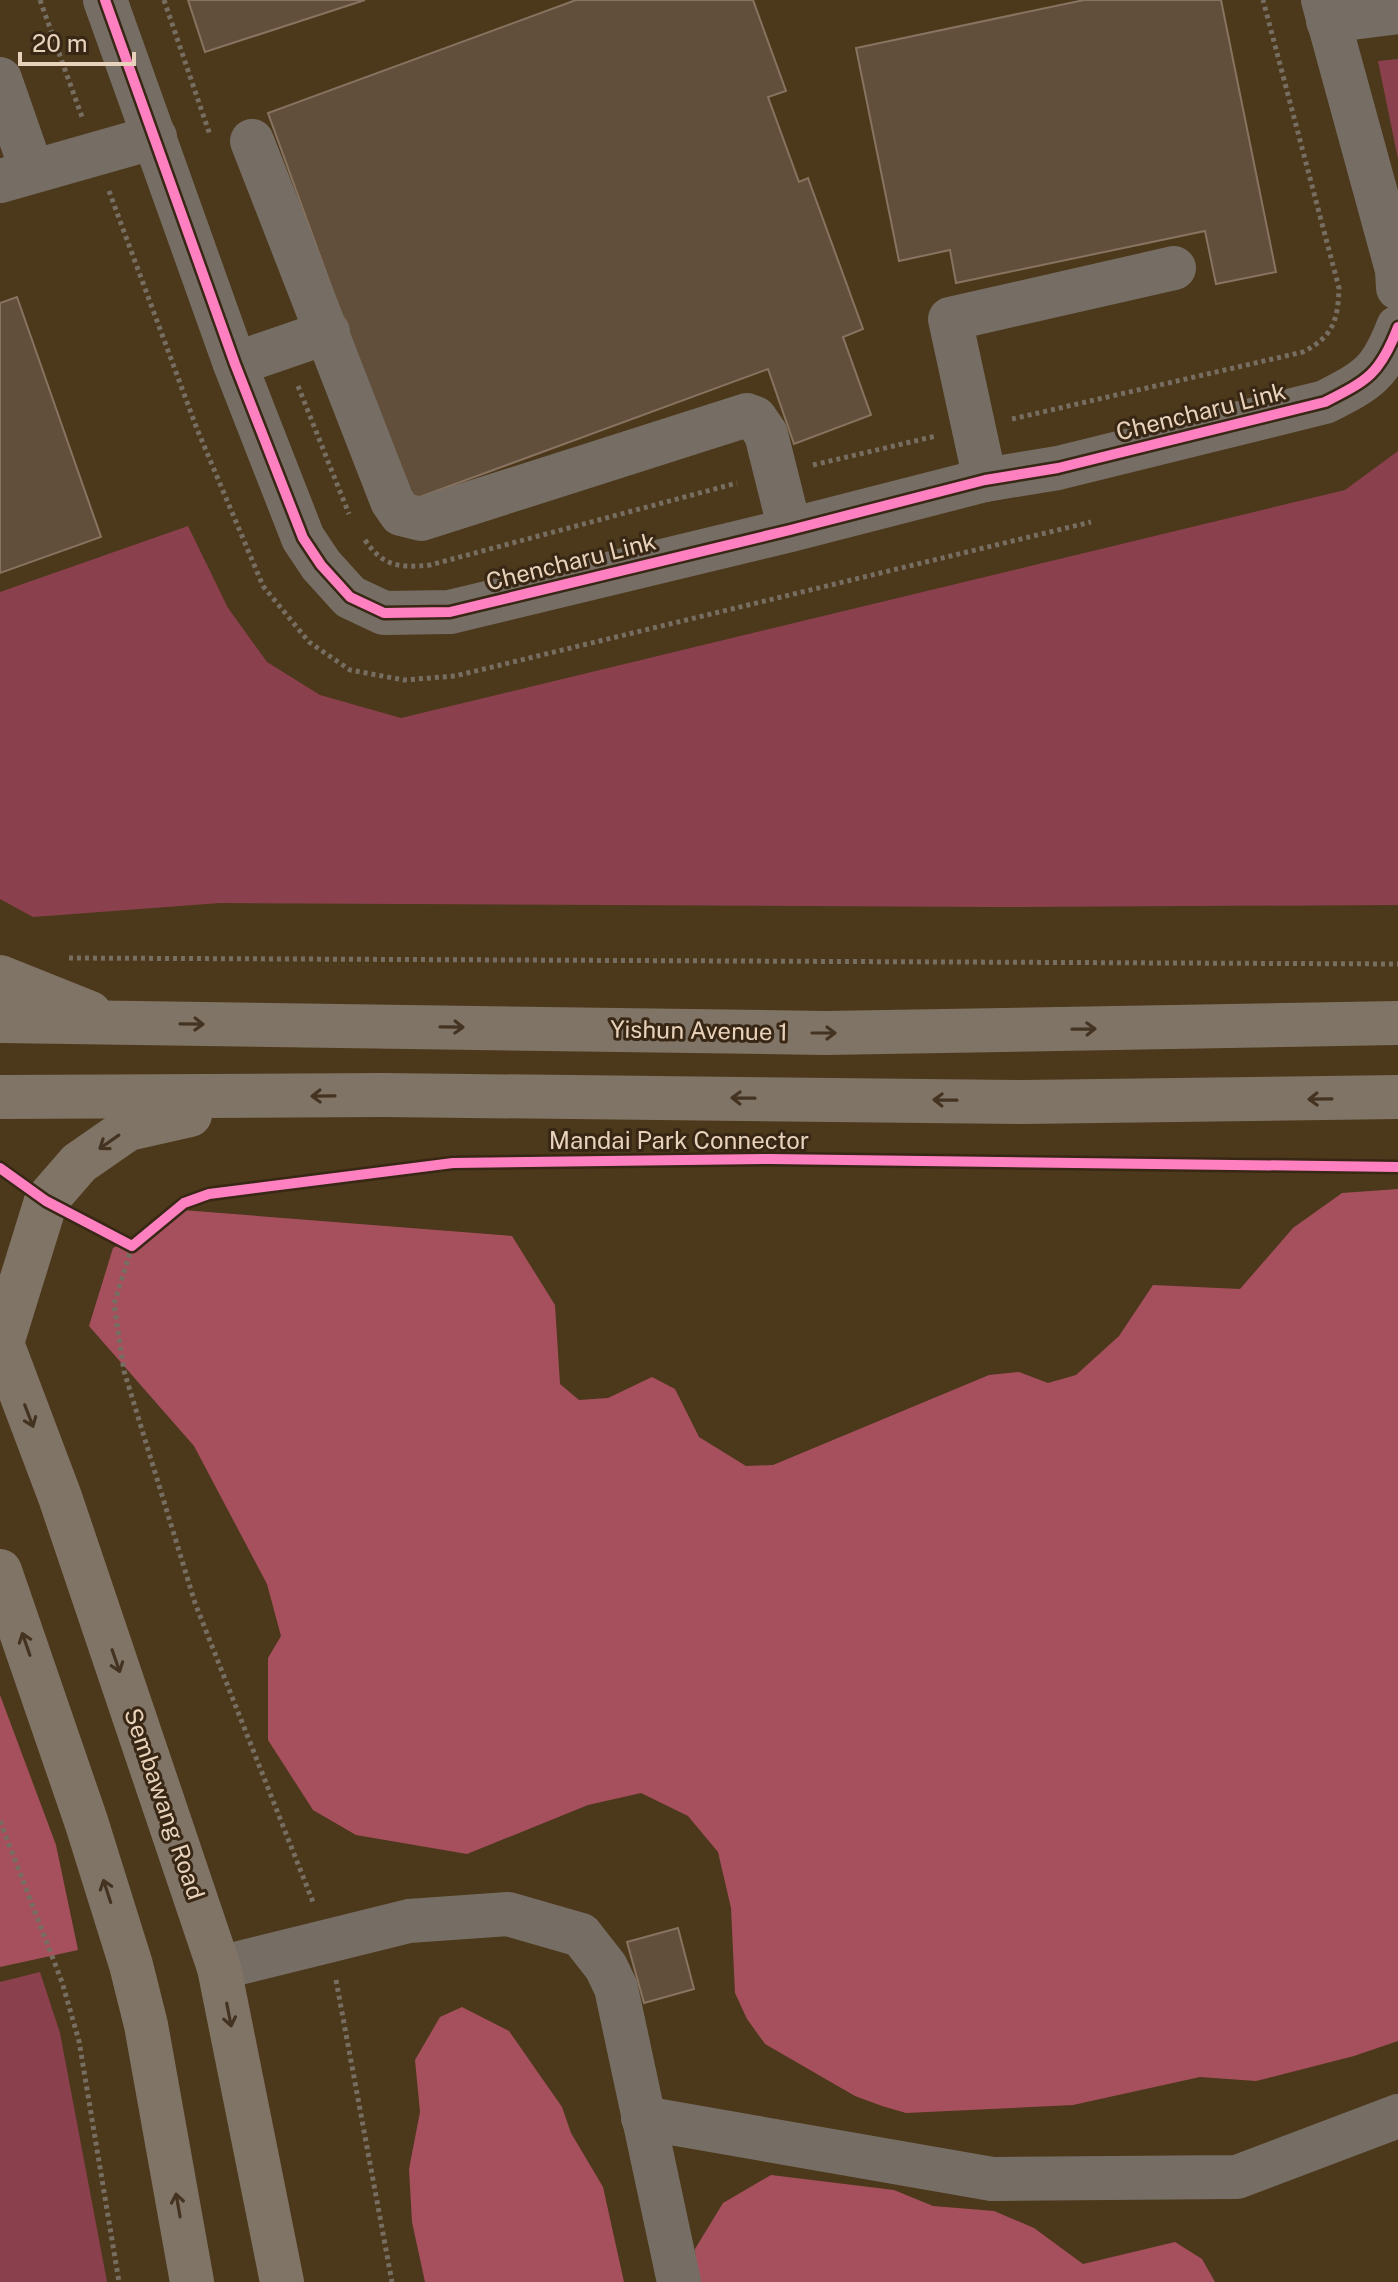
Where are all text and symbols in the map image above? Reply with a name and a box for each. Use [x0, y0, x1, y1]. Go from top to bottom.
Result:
scale bar [20, 16, 134, 66]
text: 20 m [32, 29, 88, 57]
street label: Chencharu Link [1113, 376, 1289, 446]
street label: Chencharu Link [483, 526, 659, 596]
street label: Yishun Avenue 1 [610, 1014, 788, 1046]
one-way arrow [178, 1016, 205, 1031]
one-way arrow [438, 1020, 465, 1035]
one-way arrow [1070, 1021, 1097, 1036]
one-way arrow [810, 1025, 837, 1041]
one-way arrow [310, 1088, 337, 1104]
one-way arrow [730, 1090, 757, 1106]
one-way arrow [1307, 1091, 1334, 1107]
one-way arrow [932, 1093, 959, 1108]
street label: Mandai Park Connector [549, 1126, 809, 1154]
one-way arrow [99, 1134, 121, 1150]
one-way arrow [23, 1403, 37, 1428]
one-way arrow [17, 1631, 32, 1656]
one-way arrow [109, 1648, 124, 1673]
street label: Sembawang Road [119, 1704, 211, 1903]
one-way arrow [99, 1878, 114, 1903]
one-way arrow [223, 2002, 238, 2027]
one-way arrow [170, 2193, 185, 2218]

